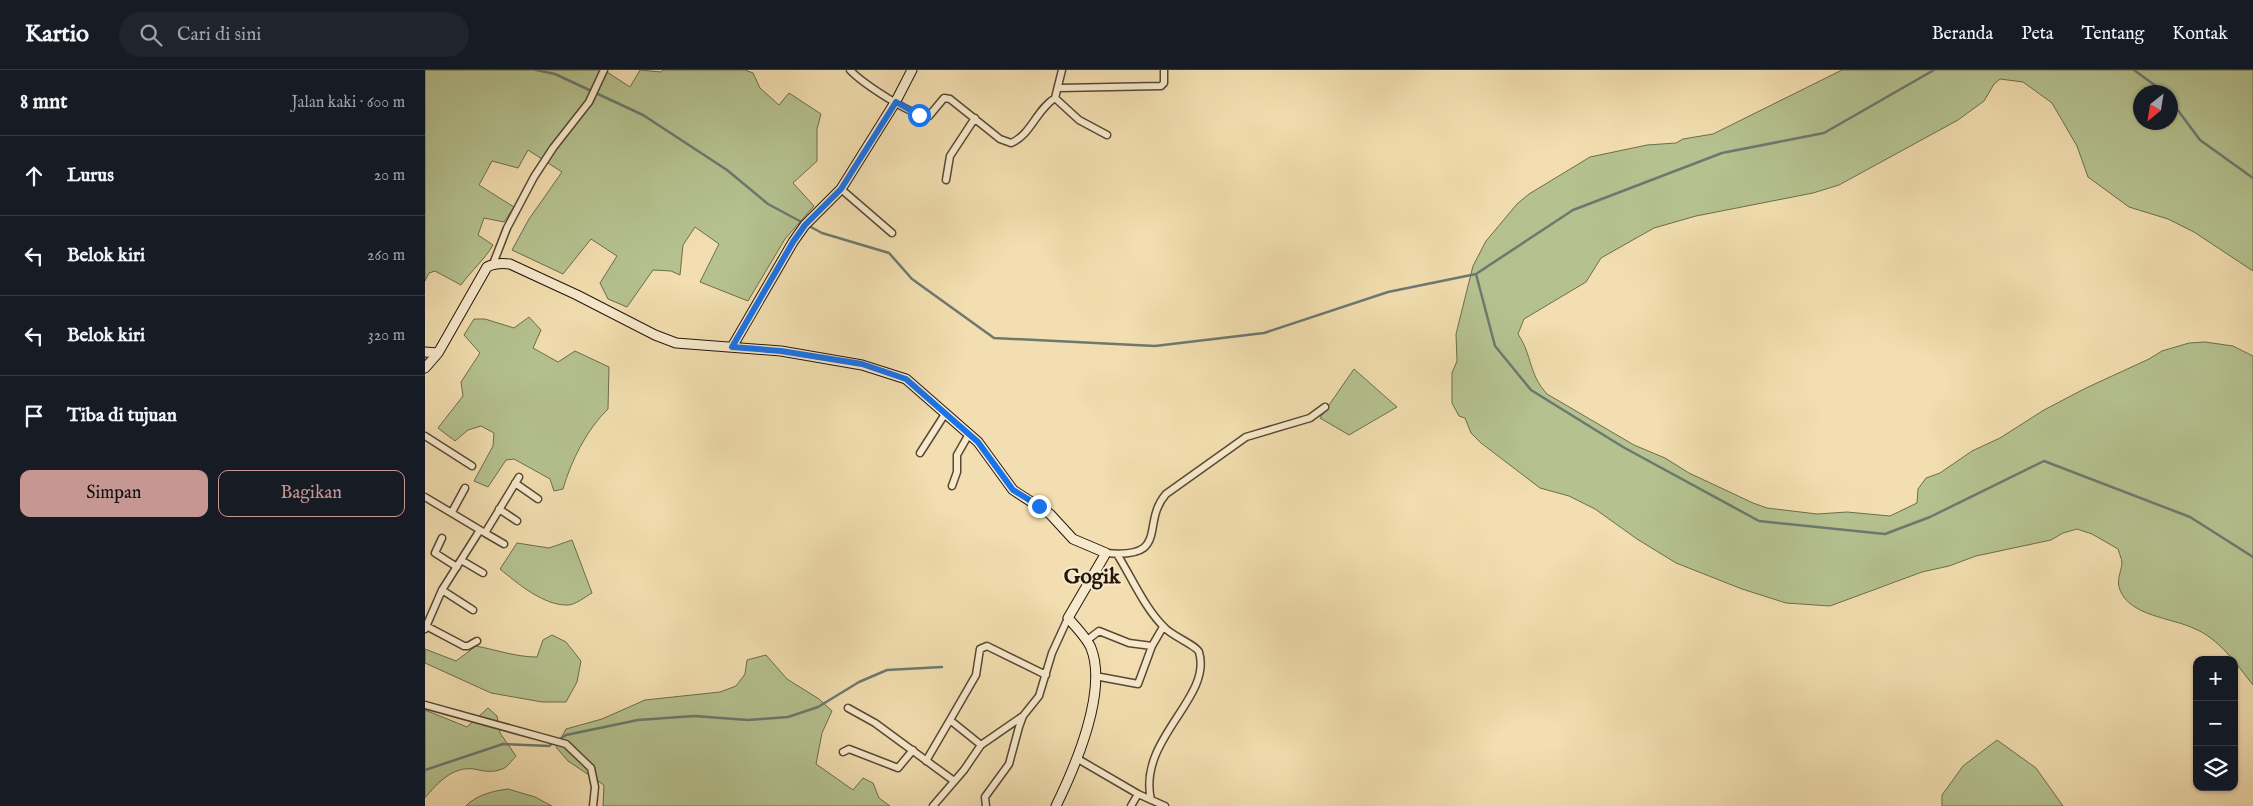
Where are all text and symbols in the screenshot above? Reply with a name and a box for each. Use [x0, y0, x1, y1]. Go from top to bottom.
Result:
search box [119, 12, 469, 57]
text: Kartio [25, 19, 89, 50]
icon: search [137, 21, 165, 49]
text: Cari di sini [177, 23, 261, 47]
text: Beranda [1932, 23, 1993, 46]
text: Peta [2021, 23, 2054, 46]
text: Tentang [2082, 23, 2144, 46]
text: Kontak [2172, 23, 2228, 46]
north arrow [2133, 85, 2178, 130]
text: 8 mnt [20, 89, 67, 116]
text: Jalan kaki · 600 m [292, 93, 405, 113]
route start [908, 104, 931, 127]
icon: ahead [20, 162, 48, 190]
text: Lurus [67, 164, 114, 188]
text: 20 m [374, 166, 405, 186]
icon: left [20, 242, 48, 270]
text: Belok kiri [67, 244, 145, 268]
text: 260 m [367, 246, 405, 266]
icon: left [20, 322, 48, 350]
text: Belok kiri [67, 324, 145, 348]
text: 320 m [368, 326, 405, 346]
icon: arrive [20, 402, 48, 430]
text: Tiba di tujuan [67, 404, 177, 428]
button: Simpan [20, 470, 208, 517]
button: Bagikan [218, 470, 405, 517]
route end [1028, 495, 1051, 518]
district label: Gogik [1064, 564, 1121, 591]
map controls [2193, 656, 2238, 791]
button: + [2193, 656, 2238, 701]
button: − [2193, 701, 2238, 746]
button: layers [2193, 746, 2238, 791]

